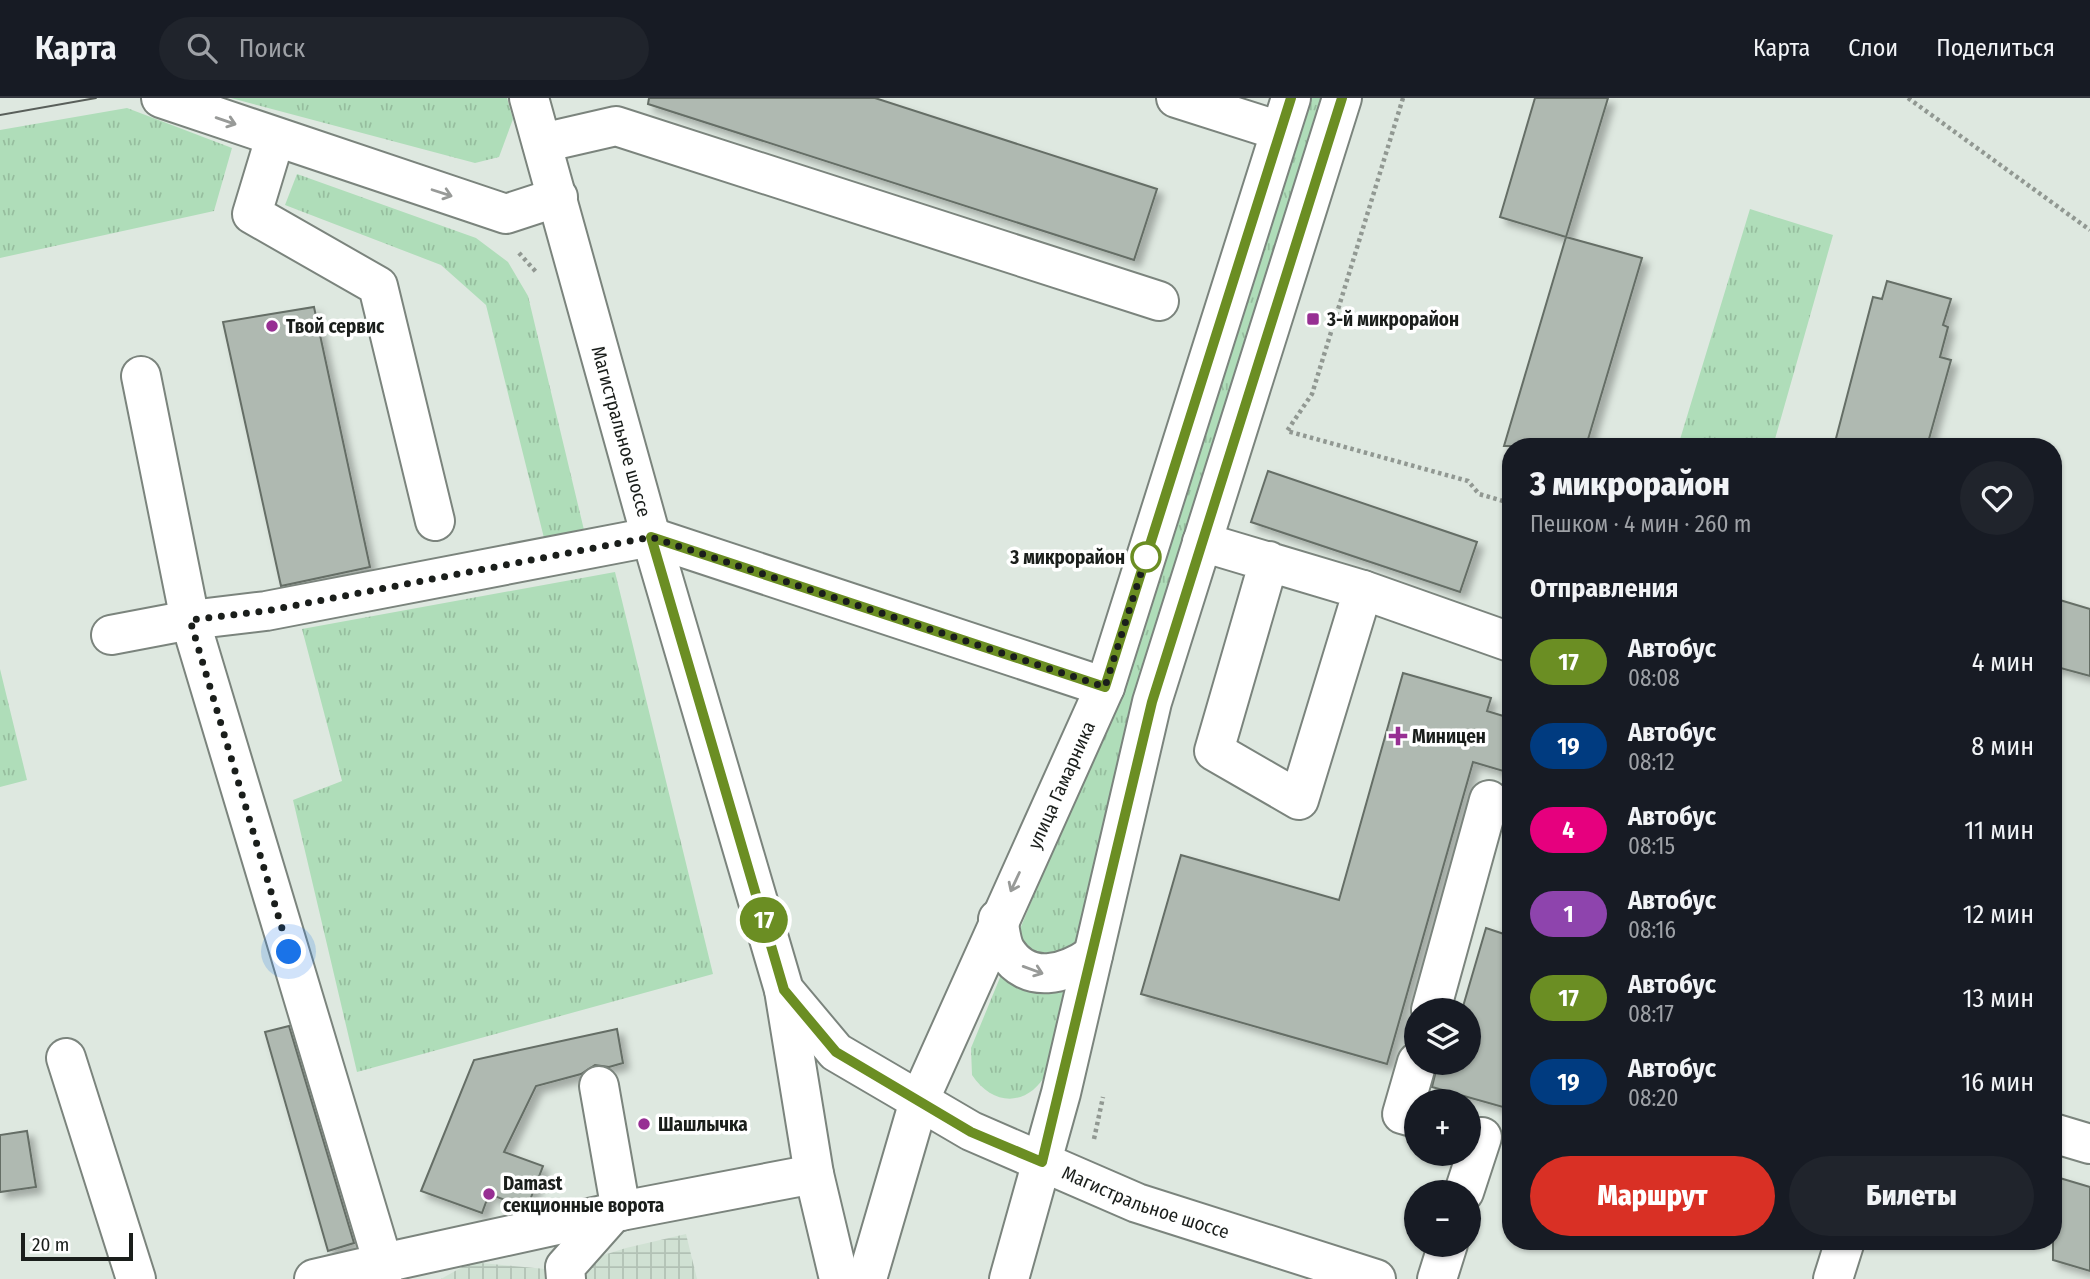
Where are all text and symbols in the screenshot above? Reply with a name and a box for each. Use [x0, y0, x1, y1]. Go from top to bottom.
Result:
search box [159, 17, 649, 80]
text: Карта [35, 28, 117, 68]
icon: search [183, 29, 221, 67]
text: Поиск [239, 33, 305, 64]
text: Карта [1753, 34, 1810, 62]
text: Слои [1848, 34, 1898, 62]
text: Поделиться [1936, 34, 2055, 62]
one-way arrow [214, 116, 236, 128]
one-way arrow [430, 187, 452, 200]
place label: 3-й микрорайон [1326, 308, 1459, 331]
marker: 3-й микрорайон [1305, 311, 1321, 327]
place label: Твой сервис [286, 315, 385, 338]
marker: Твой сервис [264, 318, 280, 334]
street label: Магистральное шоссе [587, 343, 656, 520]
button: heart [1960, 461, 2034, 535]
text: 3 микрорайон [1530, 464, 1730, 504]
text: Пешком · 4 мин · 260 m [1530, 510, 1751, 538]
marker: 3 микрорайон [1131, 542, 1161, 572]
place label: 3 микрорайон [1009, 546, 1125, 569]
text: Отправления [1530, 573, 1679, 604]
text: Автобус [1628, 633, 1716, 664]
text: 4 мин [1972, 647, 2034, 678]
text: 17 [1558, 648, 1579, 676]
text: 08:08 [1628, 664, 1680, 692]
street label: улица Гамарника [1022, 717, 1100, 852]
text: Автобус [1628, 717, 1716, 748]
place label: Миницен [1412, 725, 1486, 748]
marker: Миницен [1390, 728, 1406, 744]
text: 8 мин [1971, 731, 2034, 762]
text: 19 [1557, 732, 1580, 760]
text: 08:12 [1628, 748, 1675, 776]
text: Автобус [1628, 801, 1716, 832]
text: 11 мин [1964, 815, 2034, 846]
text: 4 [1562, 816, 1575, 844]
text: 08:15 [1628, 832, 1675, 860]
one-way arrow [1008, 871, 1021, 892]
text: Автобус [1628, 885, 1716, 916]
line badge: 17 [732, 897, 796, 943]
text: 12 мин [1963, 899, 2034, 930]
text: 1 [1563, 900, 1574, 928]
text: 17 [754, 906, 774, 934]
text: 08:16 [1628, 916, 1676, 944]
your location [271, 934, 306, 969]
one-way arrow [1021, 965, 1043, 977]
text: Автобус [1628, 969, 1716, 1000]
text: 13 мин [1962, 983, 2034, 1014]
text: 17 [1558, 984, 1579, 1012]
map controls [1404, 998, 1481, 1257]
button: layers [1404, 998, 1481, 1075]
text: 08:17 [1628, 1000, 1674, 1028]
text: Автобус [1628, 1053, 1716, 1084]
text: 16 мин [1961, 1067, 2034, 1098]
text: 19 [1557, 1068, 1580, 1096]
text: 08:20 [1628, 1084, 1679, 1112]
button: + [1404, 1089, 1481, 1166]
place label: Шашлычка [658, 1113, 748, 1136]
marker: Шашлычка [636, 1116, 652, 1132]
button: Маршрут [1530, 1156, 1775, 1236]
button: Билеты [1789, 1156, 2034, 1236]
street label: Магистральное шоссе [1059, 1160, 1232, 1243]
place label: Damast секционные ворота [503, 1172, 664, 1217]
button: − [1404, 1180, 1481, 1257]
marker: Damast секционные ворота [481, 1186, 497, 1202]
scale bar [21, 1230, 133, 1262]
text: 20 m [32, 1233, 69, 1256]

